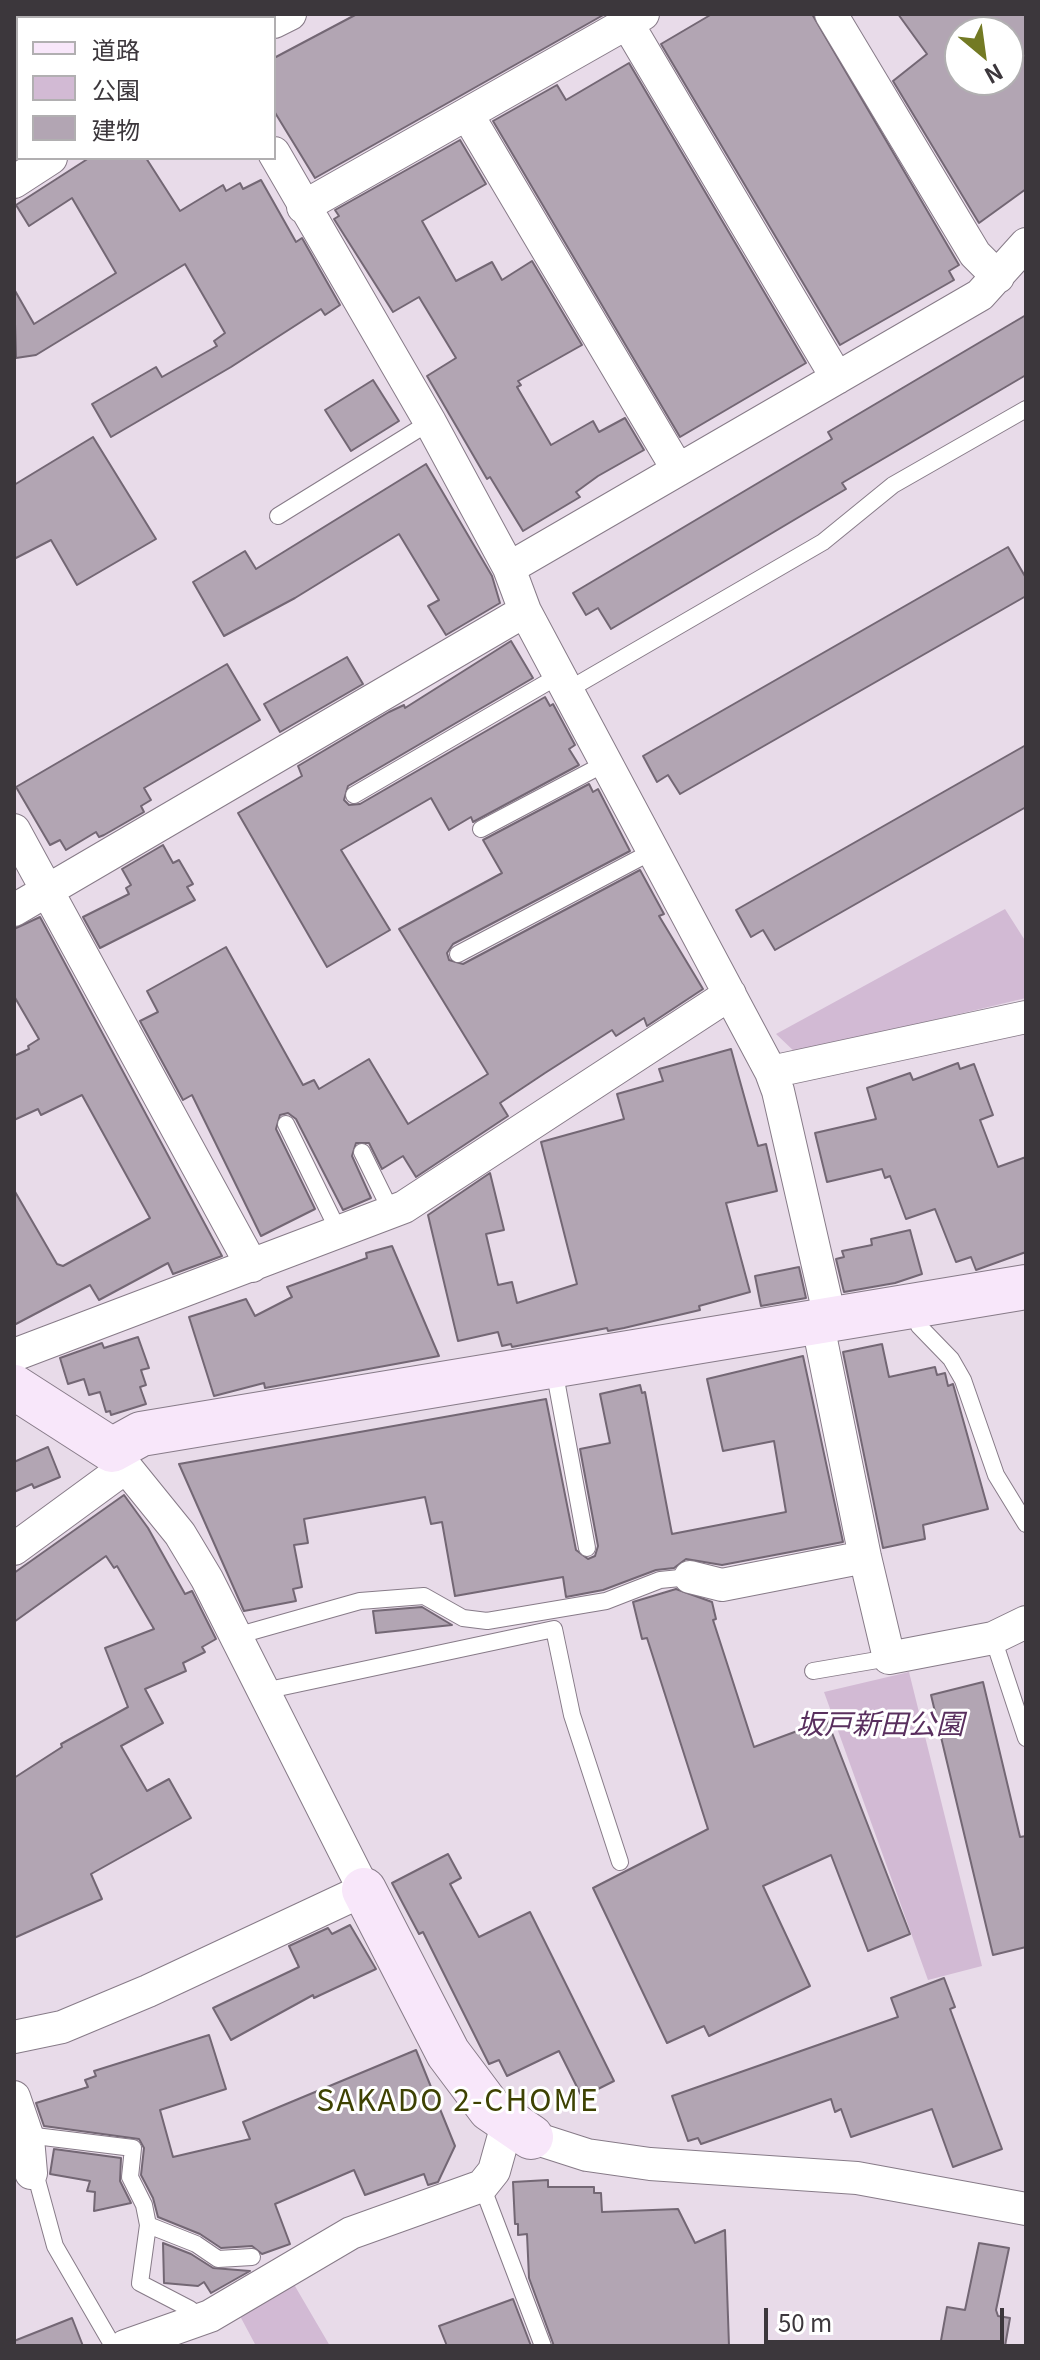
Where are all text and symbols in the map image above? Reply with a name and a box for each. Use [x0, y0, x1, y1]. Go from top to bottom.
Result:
legend [16, 16, 276, 160]
north arrow [944, 16, 1024, 96]
text: 道路 [92, 31, 140, 66]
text: N [980, 57, 1010, 93]
text: 公園 [92, 71, 140, 106]
text: 建物 [92, 111, 140, 146]
park label: 坂戸新田公園 [796, 1706, 964, 1740]
district label: SAKADO 2-CHOME [316, 2082, 600, 2118]
scale bar [768, 2292, 1008, 2342]
text: 50 m [778, 2304, 832, 2339]

